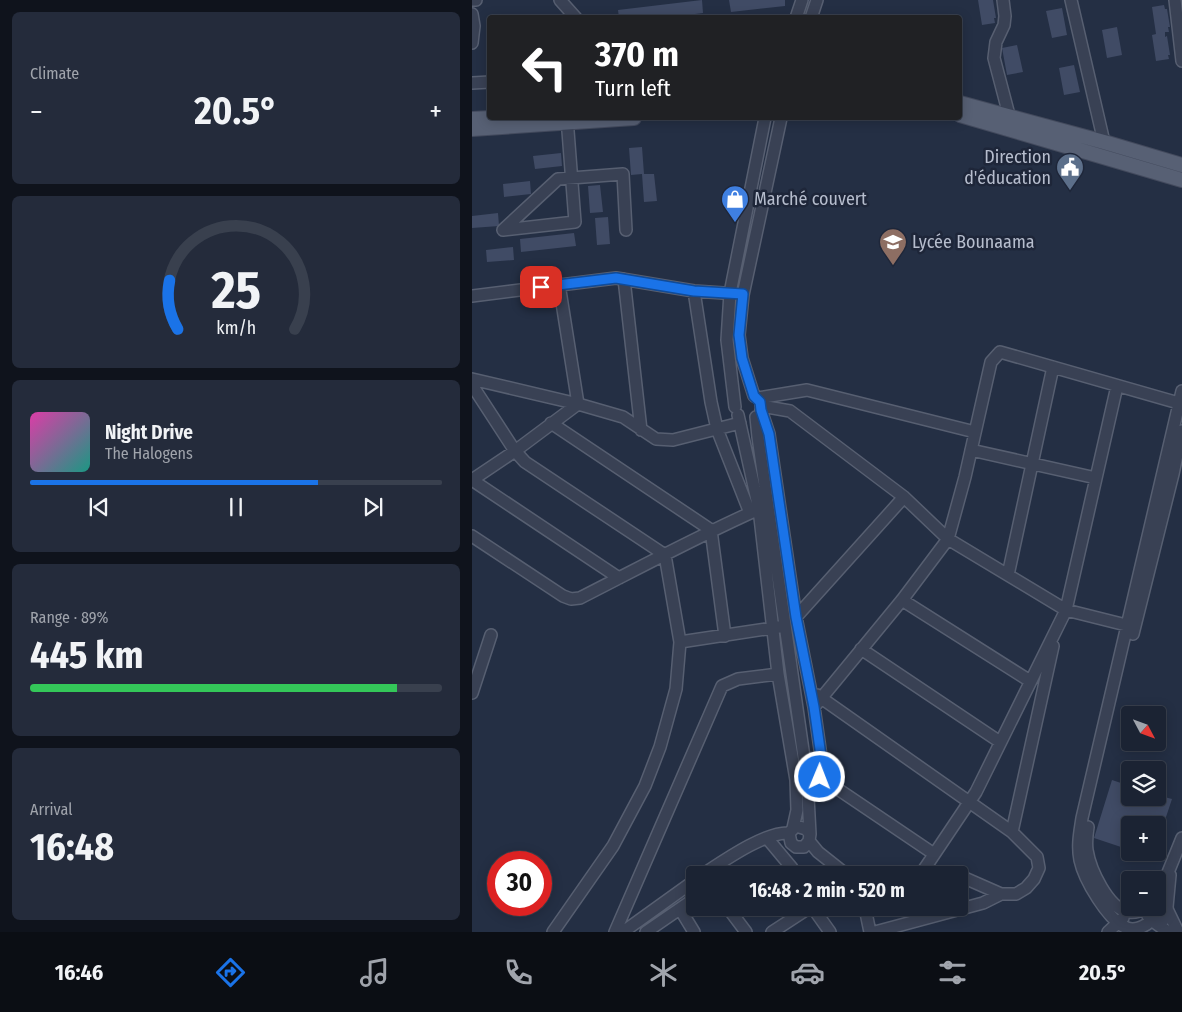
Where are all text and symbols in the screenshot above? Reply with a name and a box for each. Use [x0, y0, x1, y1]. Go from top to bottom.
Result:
text: 370 m [595, 33, 679, 75]
icon: left [512, 35, 577, 100]
text: Climate [30, 64, 79, 83]
text: Turn left [595, 75, 671, 102]
text: 20.5° [194, 88, 278, 134]
text: − [30, 95, 43, 128]
text: + [429, 95, 442, 128]
place label: Direction d'éducation [964, 146, 1051, 189]
public building icon: Direction d'éducation [1055, 152, 1085, 191]
shop icon: Marché couvert [720, 184, 750, 223]
place label: Marché couvert [754, 188, 867, 210]
school or university icon: Lycée Bounaama [878, 227, 908, 266]
place label: Lycée Bounaama [912, 231, 1035, 253]
text: 25 [210, 259, 261, 322]
pin [520, 266, 562, 308]
icon: arrive [527, 273, 555, 301]
text: km/h [216, 317, 256, 339]
text: Night Drive [105, 421, 193, 444]
text: The Halogens [105, 444, 193, 463]
icon: previous [85, 493, 113, 521]
icon: pause [222, 493, 250, 521]
icon: next [359, 493, 387, 521]
text: Range · 89% [30, 608, 108, 627]
text: 445 km [30, 632, 144, 678]
north arrow [1121, 706, 1166, 751]
map controls [1121, 706, 1166, 916]
position arrow [793, 750, 845, 802]
button: layers [1121, 761, 1166, 806]
text: Arrival [30, 800, 72, 819]
button: + [1121, 816, 1166, 861]
text: 16:48 [30, 824, 114, 870]
speed limit sign: 30 [487, 851, 552, 916]
button: − [1121, 871, 1166, 916]
text: 16:48 · 2 min · 520 m [749, 879, 905, 902]
icon: directions [213, 955, 248, 990]
icon: music [357, 955, 392, 990]
icon: phone [501, 955, 536, 990]
icon: climate [646, 955, 681, 990]
icon: car [790, 955, 825, 990]
icon: filters [935, 955, 970, 990]
text: 16:46 [55, 959, 103, 986]
text: 20.5° [1079, 959, 1127, 986]

